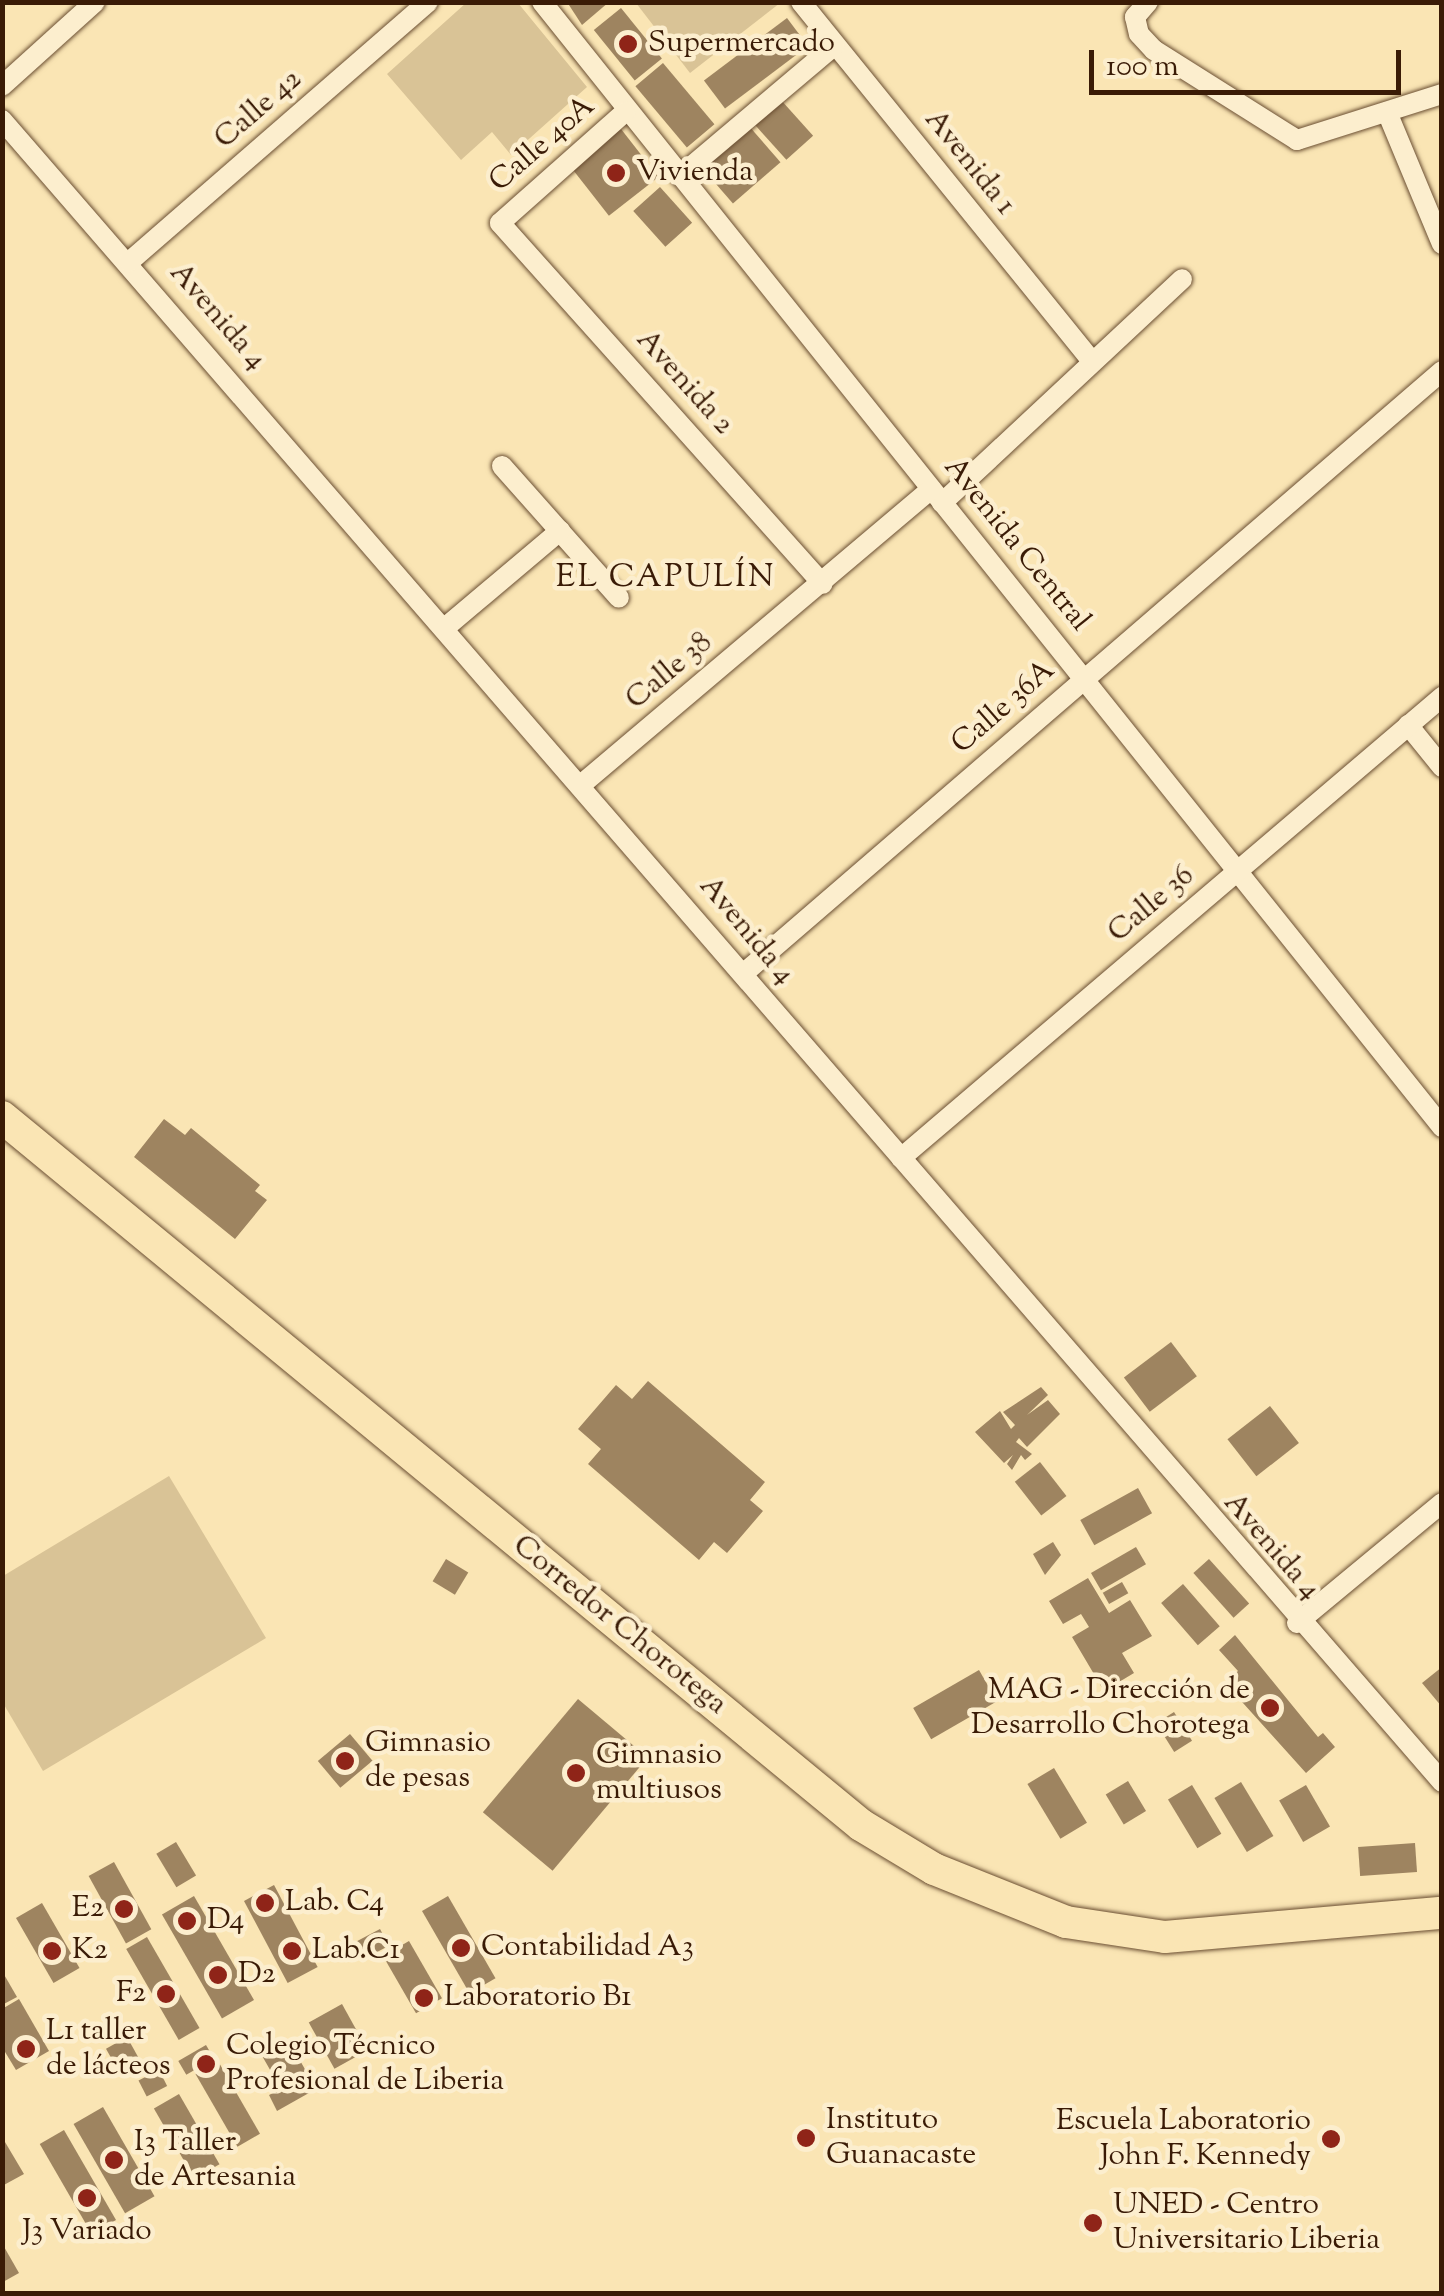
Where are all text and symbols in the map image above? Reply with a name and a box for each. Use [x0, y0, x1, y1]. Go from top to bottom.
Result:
place label: Supermercado [648, 26, 835, 62]
scale bar [1094, 30, 1406, 92]
marker: Supermercado [617, 33, 639, 55]
text: 100 m [1106, 46, 1179, 89]
street label: Calle 42 [208, 62, 310, 158]
street label: Calle 40A [483, 89, 603, 201]
street label: Avenida 1 [916, 103, 1022, 223]
place label: Vivienda [636, 155, 753, 191]
marker: Vivienda [605, 162, 627, 184]
street label: Avenida 4 [161, 256, 273, 378]
street label: Avenida 2 [628, 323, 740, 443]
street label: Avenida Central [935, 451, 1097, 639]
district label: EL CAPULÍN [556, 559, 776, 597]
street label: Calle 38 [620, 626, 720, 718]
street label: Calle 36A [945, 653, 1063, 763]
street label: Calle 36 [1102, 859, 1202, 951]
street label: Avenida 4 [690, 870, 802, 992]
street label: Avenida 4 [1215, 1486, 1327, 1608]
street label: Corredor Chorotega [505, 1529, 733, 1723]
place label: MAG - Dirección de Desarrollo Chorotega [971, 1673, 1250, 1744]
marker: MAG - Dirección de Desarrollo Chorotega [1259, 1697, 1281, 1719]
place label: Gimnasio de pesas [365, 1726, 491, 1796]
place label: Gimnasio multiusos [596, 1738, 722, 1808]
marker: Gimnasio de pesas [334, 1750, 356, 1772]
marker: Gimnasio multiusos [565, 1762, 587, 1784]
place label: Lab. C4 [285, 1885, 384, 1921]
place label: E2 [72, 1891, 104, 1927]
marker: Lab. C4 [254, 1892, 276, 1914]
marker: E2 [113, 1898, 135, 1920]
place label: D4 [207, 1903, 244, 1939]
marker: D4 [176, 1910, 198, 1932]
place label: Contabilidad A3 [481, 1930, 694, 1966]
place label: K2 [72, 1933, 108, 1969]
place label: Lab.C1 [312, 1933, 400, 1969]
marker: Contabilidad A3 [450, 1937, 472, 1959]
marker: K2 [41, 1940, 63, 1962]
marker: Lab.C1 [281, 1940, 303, 1962]
place label: D2 [238, 1957, 275, 1993]
marker: D2 [207, 1964, 229, 1986]
place label: F2 [116, 1976, 146, 2012]
place label: Laboratorio B1 [444, 1980, 631, 2016]
marker: F2 [155, 1983, 177, 2005]
marker: Laboratorio B1 [413, 1987, 435, 2009]
place label: L1 taller de lácteos [46, 2014, 171, 2084]
place label: Colegio Técnico Profesional de Liberia [226, 2029, 504, 2100]
marker: L1 taller de lácteos [15, 2038, 37, 2060]
marker: Colegio Técnico Profesional de Liberia [195, 2053, 217, 2075]
place label: Instituto Guanacaste [826, 2103, 976, 2174]
place label: Escuela Laboratorio John F. Kennedy [1056, 2104, 1311, 2174]
place label: I3 Taller de Artesania [134, 2125, 296, 2196]
marker: Instituto Guanacaste [795, 2127, 817, 2149]
marker: Escuela Laboratorio John F. Kennedy [1320, 2128, 1342, 2150]
marker: I3 Taller de Artesania [103, 2149, 125, 2171]
marker: J3 Variado [76, 2187, 98, 2209]
place label: UNED - Centro Universitario Liberia [1113, 2188, 1380, 2258]
marker: UNED - Centro Universitario Liberia [1082, 2212, 1104, 2234]
place label: J3 Variado [22, 2214, 152, 2250]

